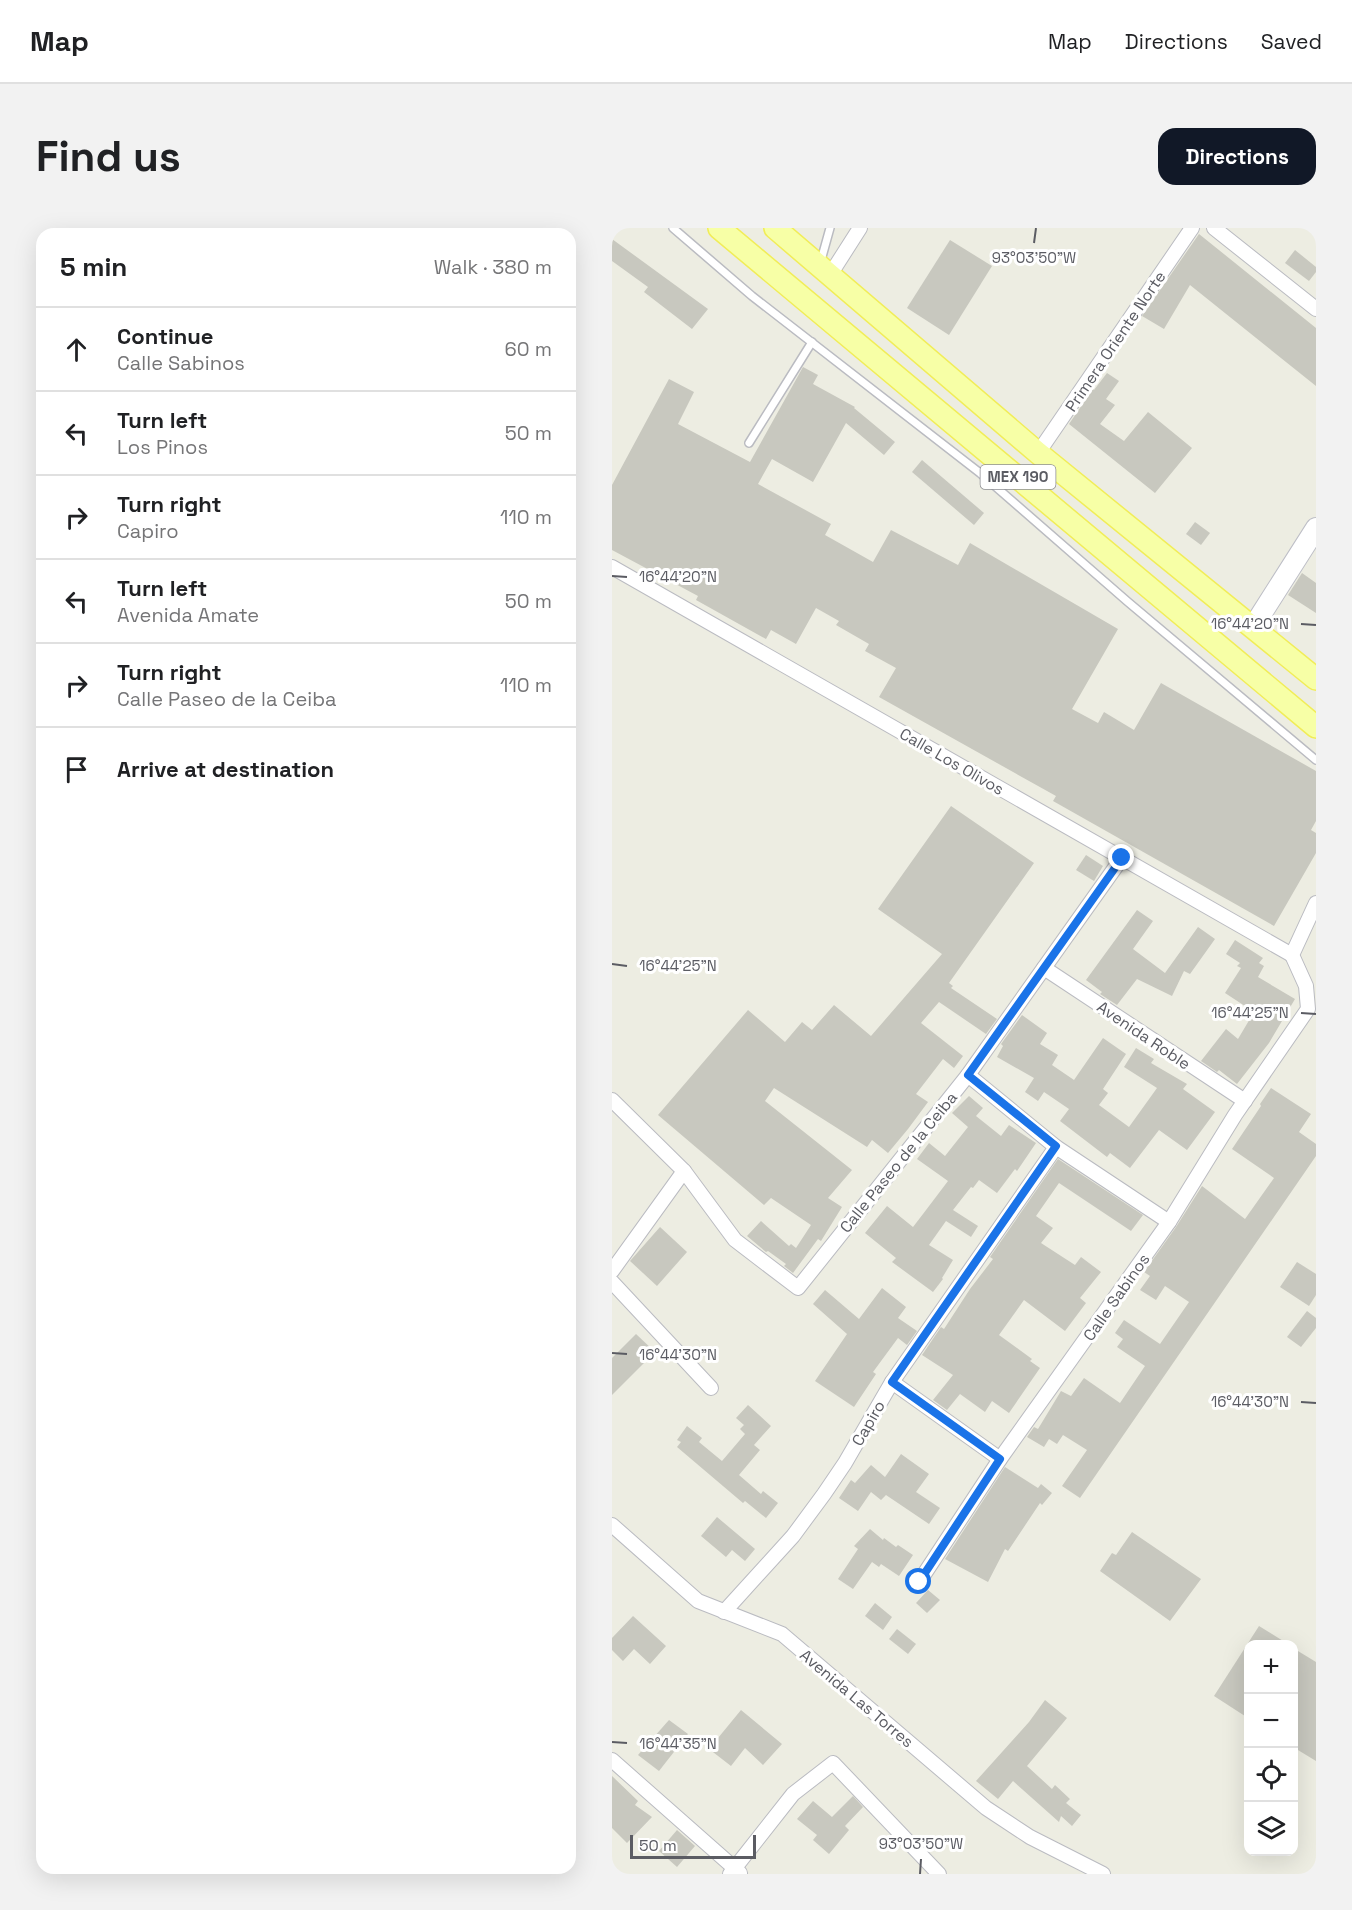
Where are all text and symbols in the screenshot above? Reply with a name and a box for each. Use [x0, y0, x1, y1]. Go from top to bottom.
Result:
text: Map [30, 23, 89, 59]
text: Map [1048, 28, 1092, 55]
text: Directions [1125, 28, 1228, 55]
text: Saved [1261, 28, 1322, 55]
button: Directions [1158, 128, 1316, 185]
text: Find us [36, 130, 181, 183]
text: 93°03'50"W [992, 248, 1076, 267]
text: 5 min [60, 250, 127, 284]
text: Walk · 380 m [434, 254, 552, 280]
street label: Primera Oriente Norte [1060, 267, 1170, 416]
text: Continue [117, 322, 213, 350]
icon: ahead [60, 333, 93, 366]
text: 60 m [505, 336, 552, 362]
text: Calle Sabinos [117, 350, 245, 376]
text: Turn left [117, 406, 207, 434]
icon: left [60, 417, 93, 450]
text: 50 m [505, 420, 552, 446]
text: Los Pinos [117, 434, 208, 460]
road number: MEX 190 [980, 465, 1056, 489]
text: Turn right [117, 490, 222, 518]
icon: right [60, 501, 93, 534]
text: 110 m [500, 504, 552, 530]
text: Capiro [117, 518, 179, 544]
text: 16°44'20"N [639, 567, 717, 586]
text: Turn left [117, 574, 207, 602]
icon: left [60, 585, 93, 618]
text: 50 m [505, 588, 552, 614]
text: Avenida Amate [117, 602, 259, 628]
text: 16°44'20"N [1211, 614, 1289, 633]
text: Turn right [117, 658, 222, 686]
icon: right [60, 669, 93, 702]
text: 110 m [500, 672, 552, 698]
text: Calle Paseo de la Ceiba [117, 686, 337, 712]
street label: Calle Los Olivos [896, 723, 1008, 800]
icon: arrive [60, 753, 93, 786]
text: Arrive at destination [117, 755, 334, 783]
route end [1108, 844, 1134, 870]
text: 16°44'25"N [639, 956, 717, 975]
street label: Avenida Roble [1093, 996, 1195, 1074]
text: 16°44'25"N [1211, 1003, 1289, 1022]
street label: Calle Paseo de la Ceiba [835, 1087, 962, 1237]
street label: Calle Sabinos [1078, 1249, 1154, 1345]
text: 16°44'30"N [639, 1345, 717, 1364]
text: 16°44'30"N [1211, 1392, 1289, 1411]
street label: Capiro [847, 1397, 890, 1450]
route start [905, 1568, 931, 1594]
map controls [1244, 1640, 1298, 1856]
button: + [1244, 1640, 1298, 1694]
street label: Avenida Las Torres [795, 1645, 918, 1752]
button: − [1244, 1694, 1298, 1748]
text: 16°44'35"N [639, 1734, 717, 1753]
button: locate [1244, 1748, 1298, 1802]
button: layers [1244, 1802, 1298, 1856]
scale bar [630, 1832, 756, 1860]
text: 93°03'50"W [879, 1834, 963, 1853]
text: 50 m [639, 1835, 677, 1856]

